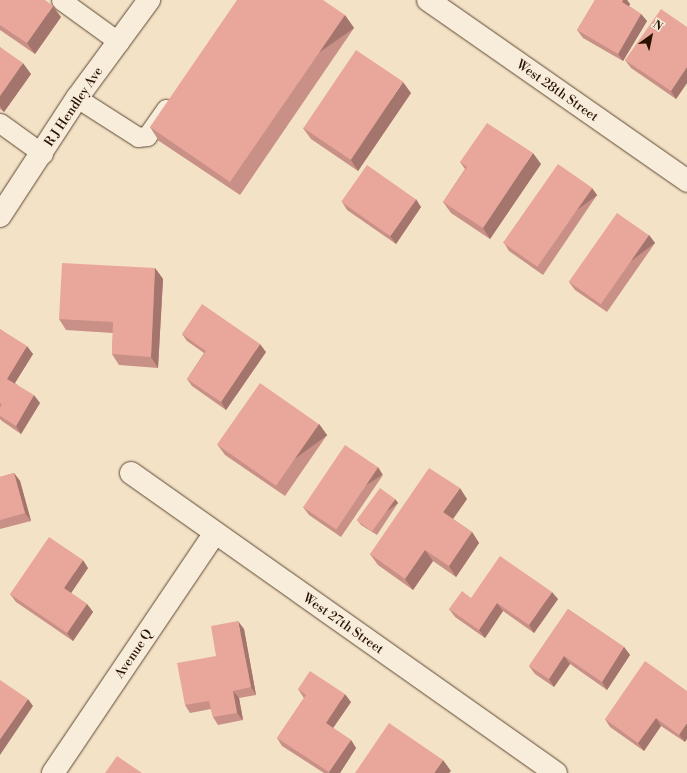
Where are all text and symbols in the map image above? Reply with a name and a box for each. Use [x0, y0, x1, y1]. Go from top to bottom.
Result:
north arrow [631, 16, 671, 56]
text: N [650, 18, 665, 34]
street label: West 28th Street [513, 57, 601, 125]
street label: R J Hendley Ave [42, 64, 106, 150]
street label: West 27th Street [300, 590, 386, 658]
street label: Avenue Q [112, 627, 156, 681]

